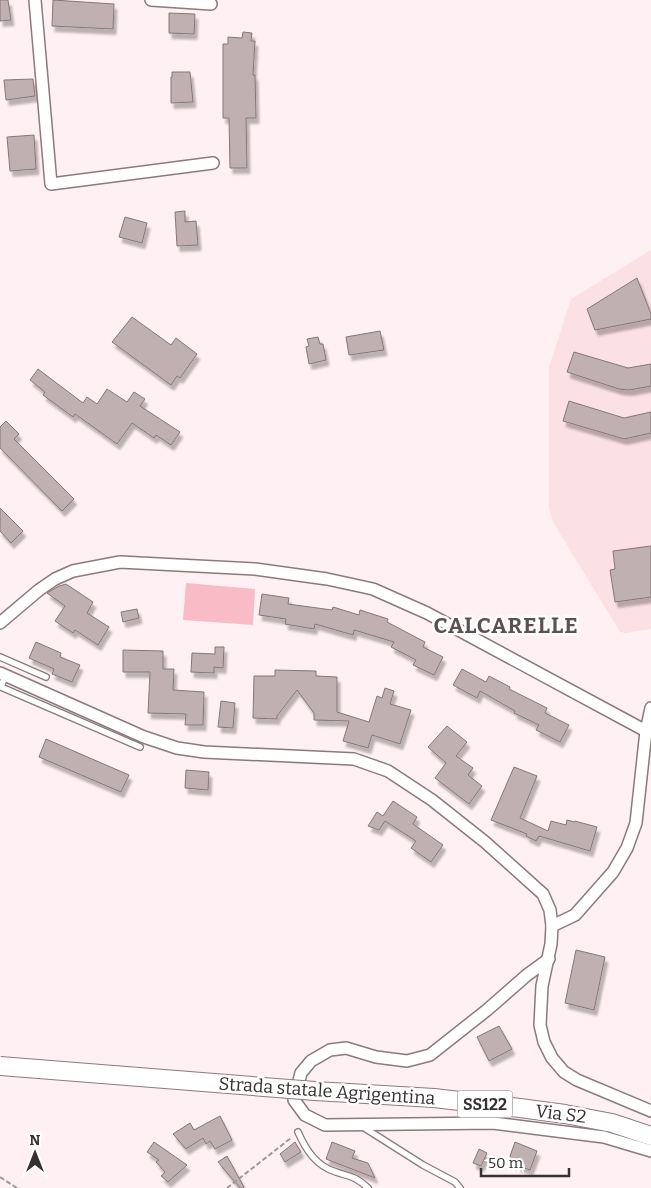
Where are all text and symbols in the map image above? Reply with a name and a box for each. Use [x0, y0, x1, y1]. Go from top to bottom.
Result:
district label: CALCARELLE [433, 612, 579, 639]
street label: Strada statale Agrigentina [218, 1072, 436, 1110]
road number: SS122 [458, 1090, 512, 1118]
street label: Via S2 [534, 1100, 588, 1128]
north arrow [10, 1128, 60, 1178]
text: N [30, 1132, 41, 1149]
scale bar [481, 1146, 568, 1178]
text: 50 m [488, 1154, 524, 1172]

